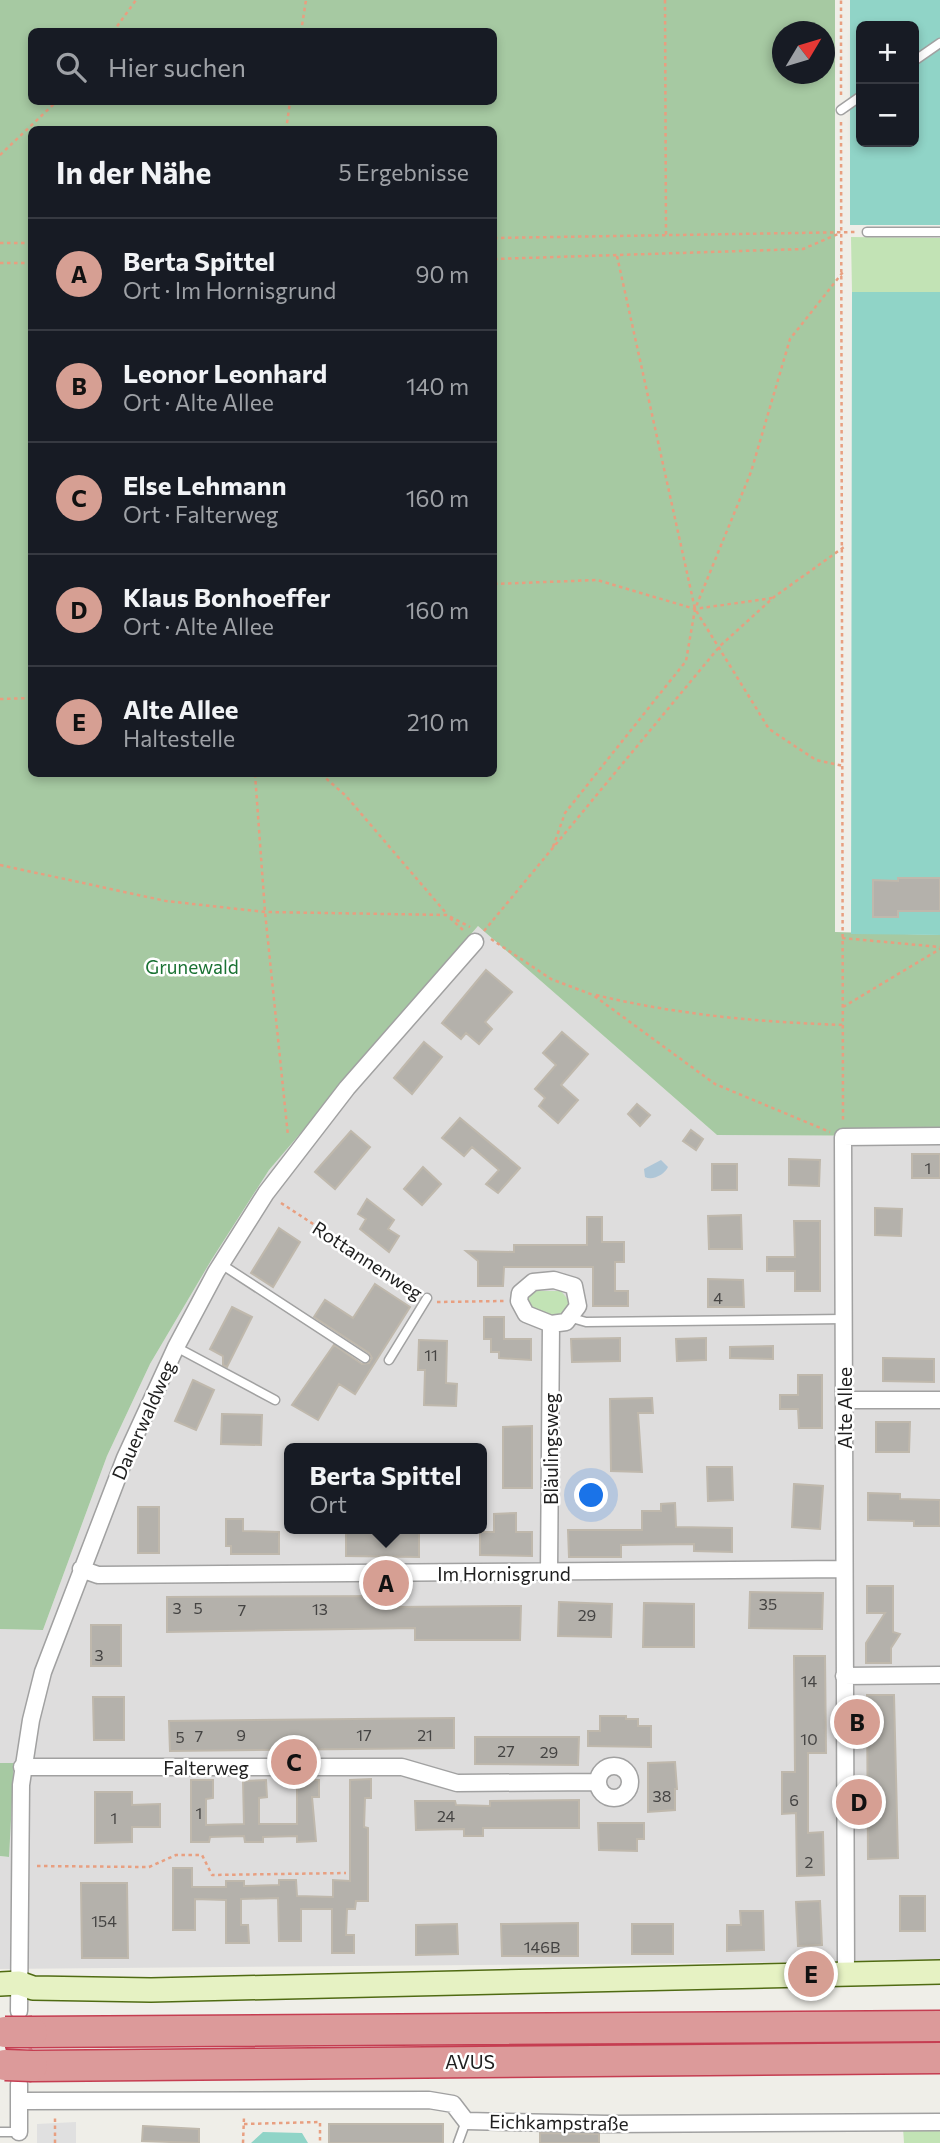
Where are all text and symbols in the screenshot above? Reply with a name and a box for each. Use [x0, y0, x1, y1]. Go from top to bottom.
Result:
north arrow [772, 21, 835, 84]
map controls [856, 21, 919, 147]
button: + [856, 21, 919, 84]
search box [28, 28, 497, 105]
icon: search [52, 48, 90, 86]
text: Hier suchen [108, 51, 246, 82]
button: − [856, 84, 919, 147]
text: In der Nähe [56, 153, 211, 190]
text: 5 Ergebnisse [338, 158, 469, 186]
text: Berta Spittel [123, 245, 275, 276]
text: A [71, 260, 87, 288]
text: 90 m [416, 260, 469, 288]
text: Ort · Im Hornisgrund [123, 276, 336, 304]
text: Leonor Leonhard [123, 357, 327, 388]
text: B [71, 372, 87, 400]
text: 140 m [406, 372, 469, 400]
text: Ort · Alte Allee [123, 388, 274, 416]
text: Else Lehmann [123, 469, 287, 500]
text: C [71, 484, 87, 512]
text: 160 m [406, 484, 469, 512]
text: Ort · Falterweg [123, 500, 278, 528]
text: Klaus Bonhoeffer [123, 581, 330, 612]
text: D [71, 596, 87, 624]
text: 160 m [406, 596, 469, 624]
text: Ort · Alte Allee [123, 612, 274, 640]
text: Alte Allee [123, 693, 239, 724]
text: E [72, 708, 86, 736]
text: 210 m [407, 708, 469, 736]
text: Haltestelle [123, 724, 235, 752]
park label: Grunewald [145, 955, 239, 978]
house number: 1 [925, 1158, 931, 1177]
street label: Rottannenweg [309, 1216, 427, 1304]
house number: 4 [713, 1288, 723, 1307]
house number: 11 [424, 1345, 438, 1364]
street label: Dauerwaldweg [106, 1357, 180, 1483]
street label: Alte Allee [833, 1367, 856, 1449]
street label: Bläulingsweg [539, 1393, 562, 1505]
popup [284, 1443, 487, 1534]
text: Berta Spittel [309, 1459, 462, 1490]
your location [574, 1478, 608, 1512]
text: Ort [309, 1490, 347, 1518]
pin: A [363, 1557, 409, 1609]
street label: Im Hornisgrund [437, 1562, 571, 1585]
house number: 35 [759, 1594, 777, 1613]
house number: 3 [172, 1598, 182, 1617]
house number: 5 [193, 1598, 203, 1617]
house number: 13 [312, 1599, 328, 1618]
house number: 7 [238, 1600, 246, 1619]
house number: 29 [578, 1605, 596, 1624]
house number: 3 [94, 1645, 104, 1664]
house number: 14 [801, 1671, 818, 1690]
pin: B [834, 1696, 880, 1748]
house number: 9 [236, 1725, 246, 1744]
house number: 17 [356, 1725, 372, 1744]
house number: 21 [417, 1725, 433, 1744]
house number: 7 [195, 1726, 203, 1745]
house number: 5 [175, 1727, 185, 1746]
house number: 10 [800, 1729, 818, 1748]
pin: C [271, 1736, 317, 1788]
house number: 27 [497, 1741, 515, 1760]
house number: 29 [540, 1742, 558, 1761]
street label: Falterweg [163, 1756, 249, 1779]
pin: D [836, 1776, 882, 1828]
house number: 38 [653, 1786, 671, 1805]
house number: 6 [789, 1790, 799, 1809]
house number: 1 [196, 1803, 202, 1822]
house number: 24 [437, 1806, 455, 1825]
house number: 1 [111, 1808, 117, 1827]
house number: 2 [805, 1852, 814, 1871]
house number: 154 [91, 1911, 117, 1930]
house number: 146B [524, 1937, 560, 1956]
pin: E [788, 1948, 834, 2000]
street label: AVUS [445, 2050, 495, 2073]
street label: Eichkampstraße [489, 2109, 629, 2135]

